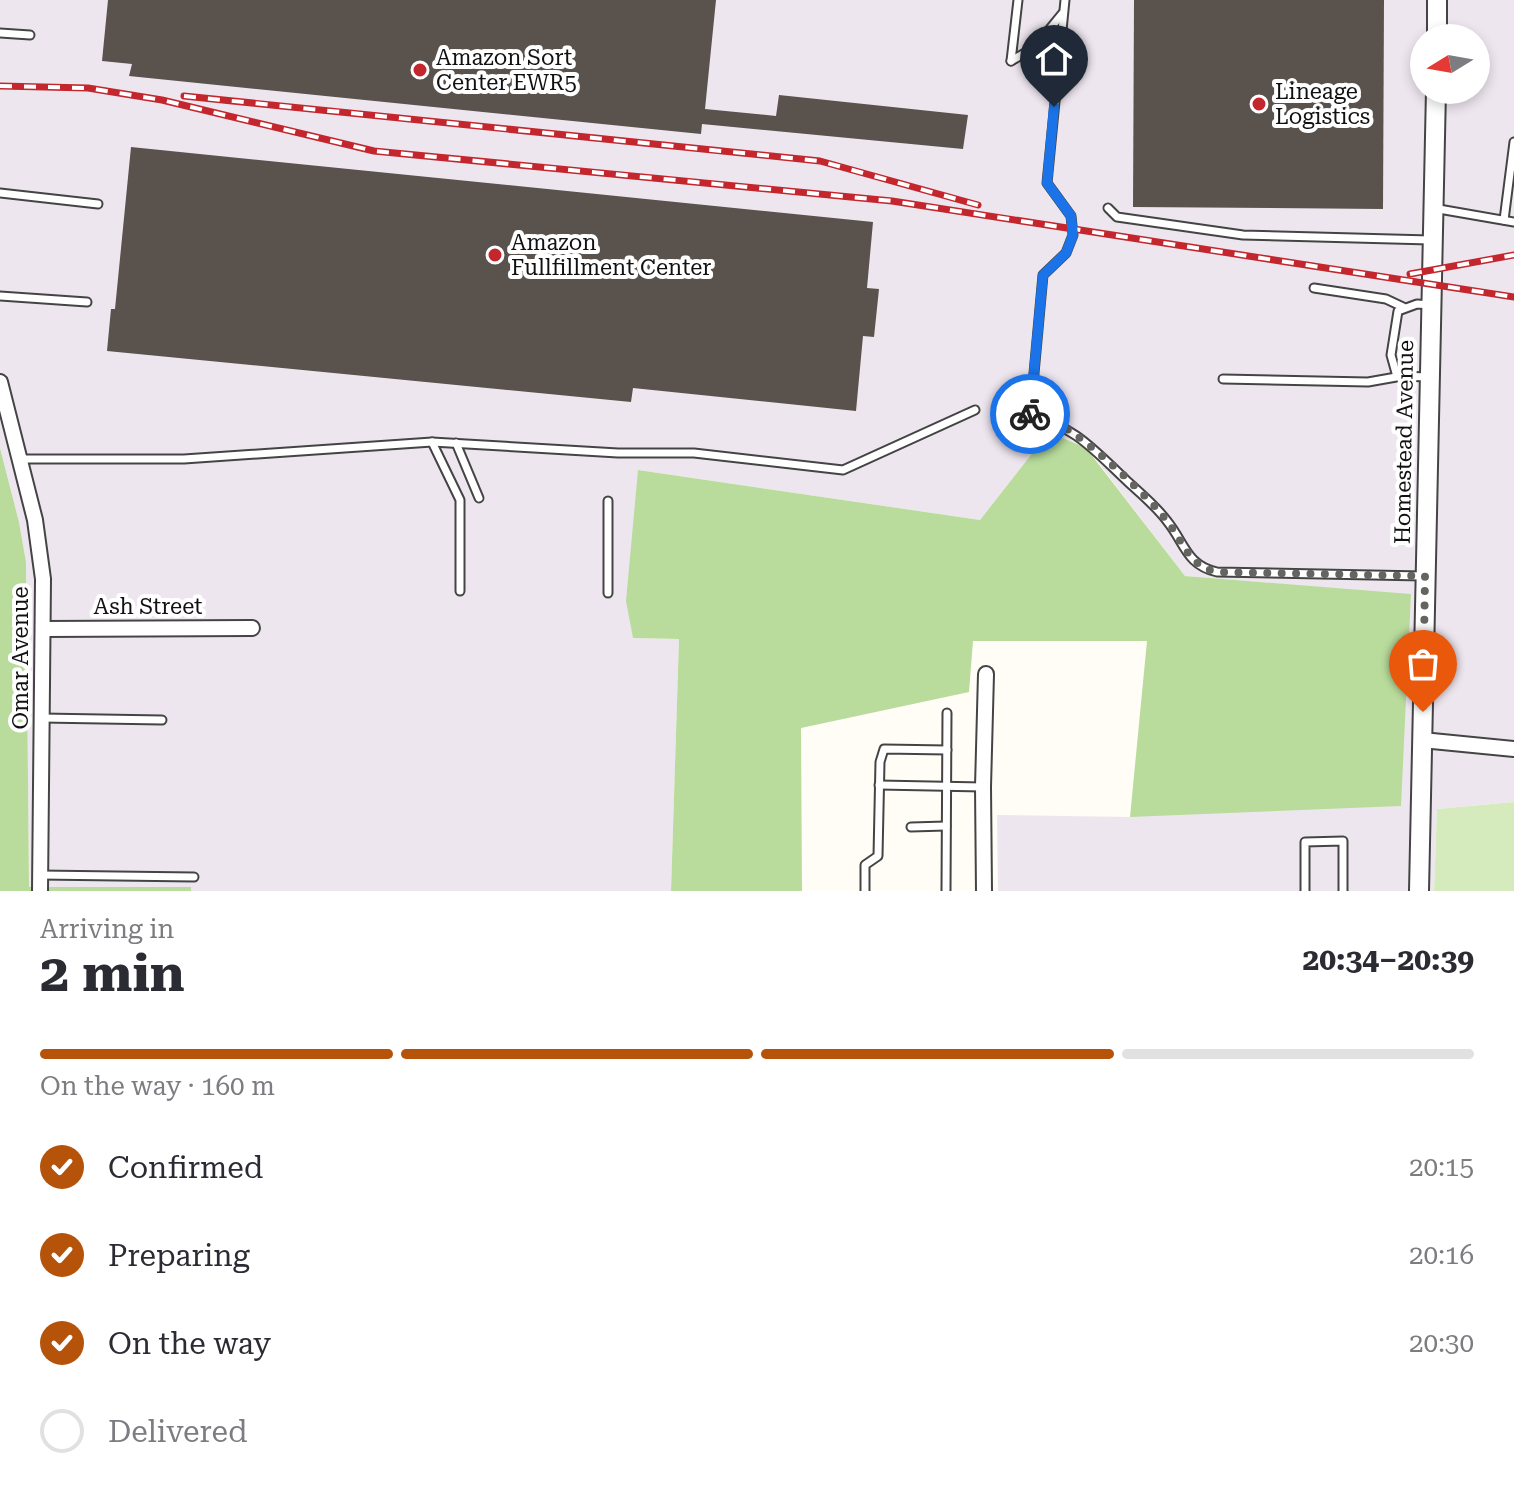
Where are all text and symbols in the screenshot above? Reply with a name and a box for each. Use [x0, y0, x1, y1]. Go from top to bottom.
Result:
north arrow [1410, 24, 1490, 104]
map controls [1410, 24, 1490, 104]
pin [1020, 25, 1088, 107]
icon: home [1032, 37, 1076, 81]
place label: Amazon Sort Center EWR5 [436, 45, 577, 95]
marker: Amazon Sort Center EWR5 [411, 61, 429, 79]
place label: Lineage Logistics [1275, 79, 1370, 129]
marker: Lineage Logistics [1250, 95, 1268, 113]
place label: Amazon Fullfillment Center [511, 230, 711, 280]
marker: Amazon Fullfillment Center [486, 246, 504, 264]
street label: Homestead Avenue [1390, 340, 1418, 544]
courier [990, 374, 1070, 454]
icon: bike [1008, 392, 1052, 436]
street label: Omar Avenue [8, 587, 33, 729]
street label: Ash Street [94, 594, 202, 619]
pin [1389, 630, 1457, 712]
icon: bag [1401, 642, 1445, 686]
text: Arriving in [40, 914, 174, 944]
text: 20:34–20:39 [1302, 942, 1474, 977]
text: 2 min [40, 943, 185, 1004]
text: On the way · 160 m [40, 1071, 275, 1101]
icon: check [40, 1145, 84, 1189]
text: Confirmed [108, 1150, 263, 1185]
text: 20:15 [1409, 1152, 1474, 1182]
icon: check [40, 1233, 84, 1277]
text: Preparing [108, 1238, 250, 1273]
text: 20:16 [1409, 1240, 1474, 1270]
icon: check [40, 1321, 84, 1365]
text: On the way [108, 1326, 271, 1361]
text: 20:30 [1409, 1328, 1474, 1358]
text: Delivered [108, 1414, 247, 1449]

